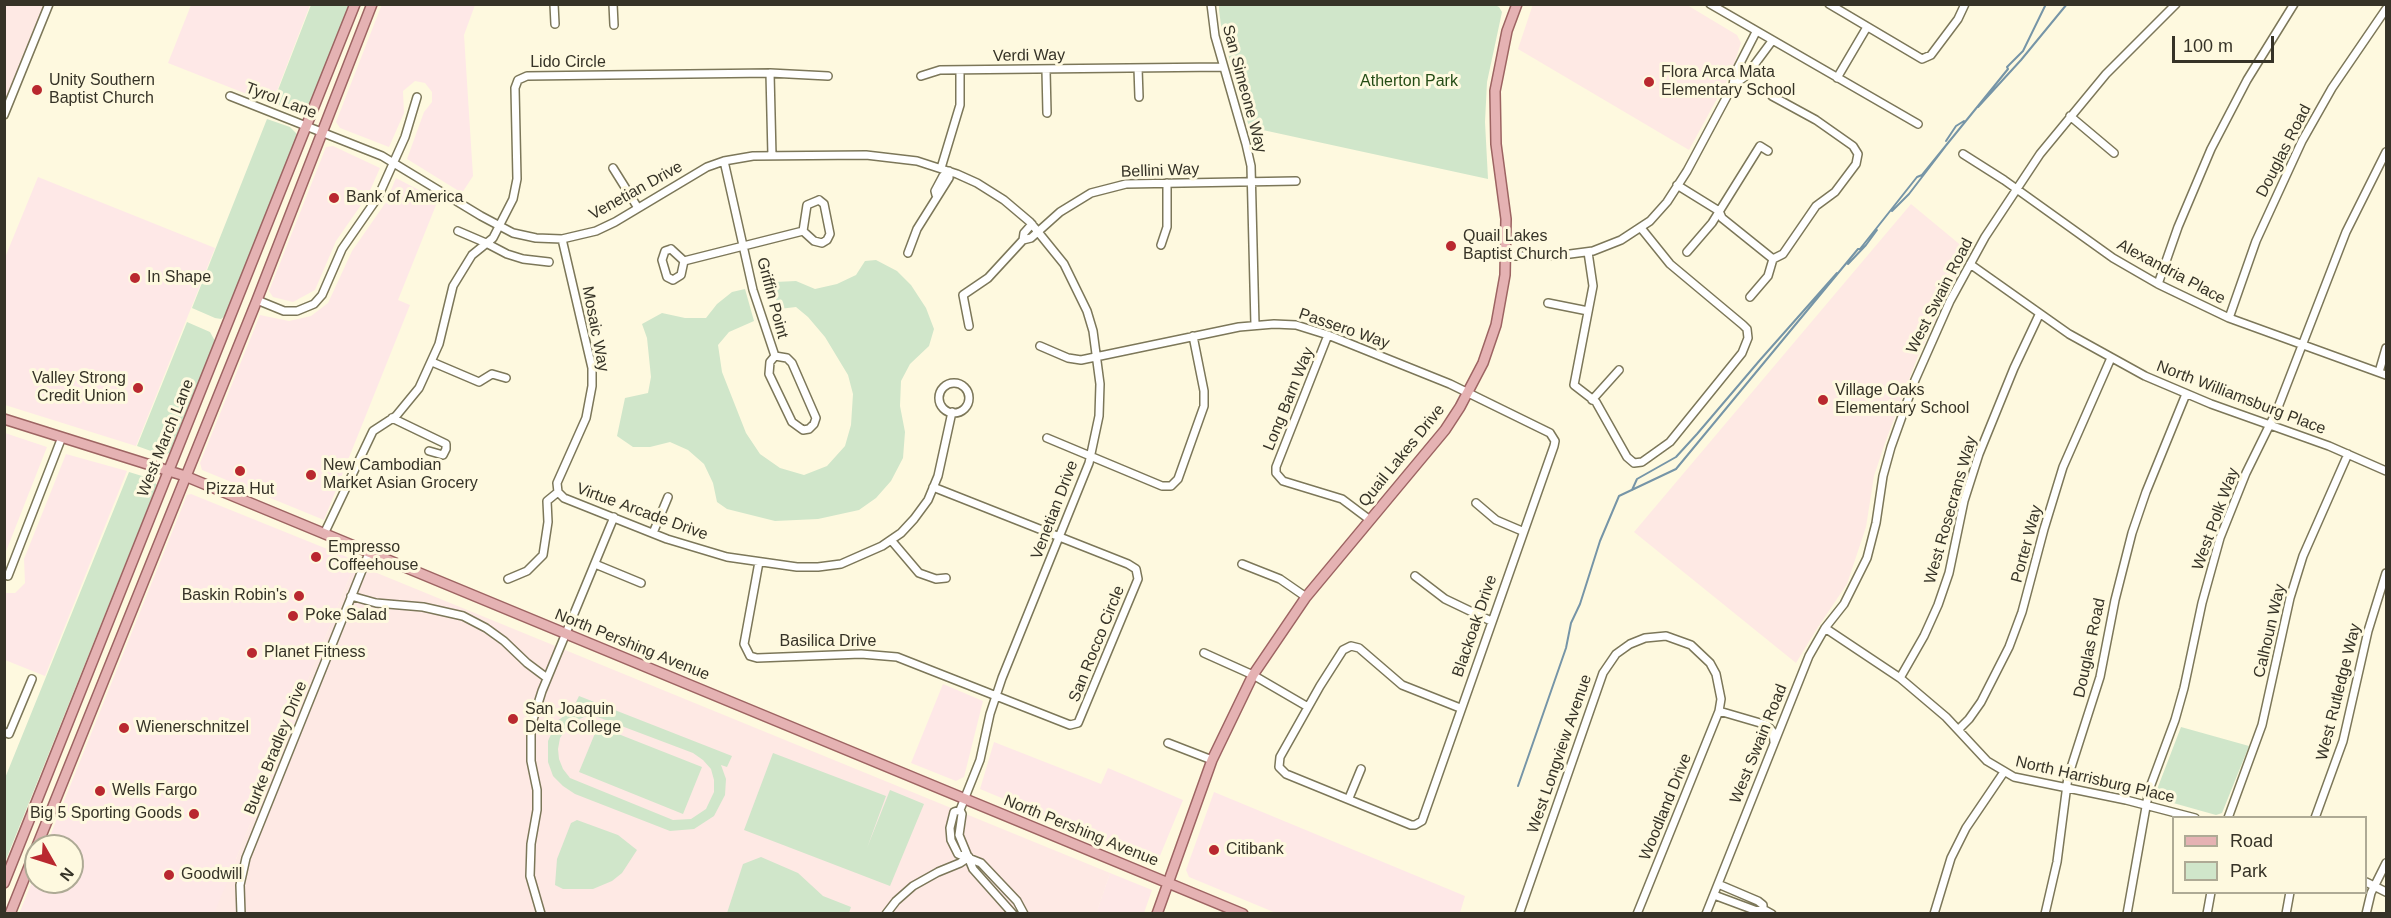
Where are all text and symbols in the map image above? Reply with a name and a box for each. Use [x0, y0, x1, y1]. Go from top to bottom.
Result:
street label: San Simeone Way [1218, 23, 1270, 155]
scale bar [2175, 24, 2277, 62]
text: 100 m [2183, 36, 2233, 56]
street label: Verdi Way [993, 46, 1065, 66]
street label: Lido Circle [530, 53, 606, 73]
place label: Flora Arca Mata Elementary School [1661, 63, 1795, 101]
place label: Unity Southern Baptist Church [49, 71, 155, 109]
park label: Atherton Park [1360, 72, 1458, 92]
marker: Flora Arca Mata Elementary School [1642, 75, 1656, 89]
street label: Tyrol Lane [243, 79, 319, 123]
marker: Unity Southern Baptist Church [30, 83, 44, 97]
street label: Douglas Road [2252, 101, 2316, 201]
street label: Venetian Drive [586, 157, 686, 225]
street label: Bellini Way [1120, 160, 1200, 182]
place label: Bank of America [346, 188, 463, 208]
marker: Bank of America [327, 191, 341, 205]
place label: Quail Lakes Baptist Church [1463, 227, 1568, 265]
street label: West Swain Road [1903, 235, 1977, 357]
street label: Alexandria Place [2113, 235, 2229, 309]
marker: Quail Lakes Baptist Church [1444, 239, 1458, 253]
street label: Griffin Point [752, 255, 792, 341]
place label: In Shape [147, 268, 211, 288]
marker: In Shape [128, 271, 142, 285]
street label: Mosaic Way [577, 285, 613, 373]
street label: Passero Way [1296, 305, 1392, 353]
street label: Long Barn Way [1260, 345, 1318, 453]
street label: North Williamsburg Place [2154, 357, 2328, 439]
place label: Valley Strong Credit Union [32, 369, 126, 407]
street label: West March Lane [134, 376, 198, 500]
marker: Valley Strong Credit Union [131, 381, 145, 395]
place label: Village Oaks Elementary School [1835, 381, 1969, 419]
marker: Village Oaks Elementary School [1816, 393, 1830, 407]
street label: Quail Lakes Drive [1355, 401, 1449, 511]
street label: West Rosecrans Way [1921, 434, 1981, 586]
place label: New Cambodian Market Asian Grocery [323, 456, 478, 494]
street label: Venetian Drive [1027, 458, 1083, 562]
marker: Pizza Hut [233, 464, 247, 478]
street label: West Polk Way [2189, 465, 2243, 573]
marker: New Cambodian Market Asian Grocery [304, 468, 318, 482]
street label: Virtue Arcade Drive [574, 479, 710, 545]
place label: Pizza Hut [206, 480, 274, 500]
street label: Porter Way [2007, 503, 2047, 585]
place label: Empresso Coffeehouse [328, 538, 418, 576]
marker: Empresso Coffeehouse [309, 550, 323, 564]
street label: Blackoak Drive [1449, 572, 1501, 680]
street label: Calhoun Way [2250, 582, 2290, 680]
street label: San Rocco Circle [1065, 583, 1129, 705]
place label: Baskin Robin's [182, 586, 287, 606]
marker: Baskin Robin's [292, 589, 306, 603]
street label: Douglas Road [2070, 596, 2110, 700]
street label: North Pershing Avenue [552, 605, 712, 685]
place label: Poke Salad [305, 606, 387, 626]
marker: Poke Salad [286, 609, 300, 623]
street label: West Rutledge Way [2313, 622, 2365, 762]
street label: Basilica Drive [780, 632, 876, 652]
place label: Planet Fitness [264, 643, 365, 663]
marker: Planet Fitness [245, 646, 259, 660]
street label: West Longview Avenue [1524, 672, 1596, 836]
street label: Burke Bradley Drive [240, 678, 312, 818]
street label: West Swain Road [1726, 682, 1792, 806]
place label: San Joaquin Delta College [525, 700, 621, 738]
marker: San Joaquin Delta College [506, 712, 520, 726]
place label: Wienerschnitzel [136, 718, 249, 738]
marker: Wienerschnitzel [117, 721, 131, 735]
street label: Woodland Drive [1636, 751, 1696, 863]
street label: North Harrisburg Place [2014, 752, 2176, 808]
place label: Wells Fargo [112, 781, 197, 801]
marker: Wells Fargo [93, 784, 107, 798]
street label: North Pershing Avenue [1001, 791, 1161, 871]
place label: Big 5 Sporting Goods [30, 804, 182, 824]
marker: Big 5 Sporting Goods [187, 807, 201, 821]
legend [2172, 816, 2367, 894]
text: Road [2230, 831, 2273, 851]
north arrow [24, 834, 84, 894]
place label: Citibank [1226, 840, 1284, 860]
marker: Citibank [1207, 843, 1221, 857]
text: Park [2230, 861, 2267, 881]
text: N [57, 865, 77, 884]
place label: Goodwill [181, 865, 242, 885]
marker: Goodwill [162, 868, 176, 882]

